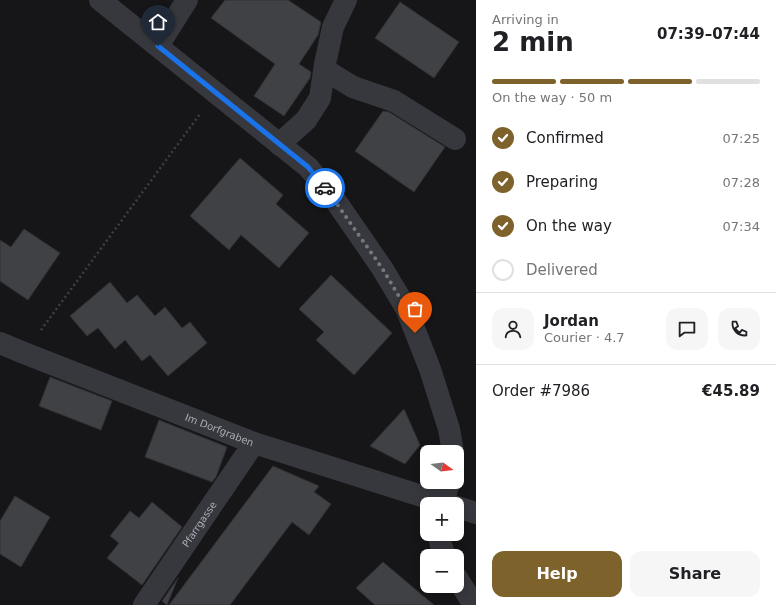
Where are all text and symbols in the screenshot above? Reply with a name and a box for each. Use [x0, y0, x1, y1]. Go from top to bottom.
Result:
pin [141, 5, 175, 46]
icon: home [147, 11, 169, 33]
text: Arriving in [492, 12, 559, 27]
text: 07:39–07:44 [657, 25, 760, 43]
text: 2 min [492, 27, 574, 57]
text: On the way · 50 m [492, 90, 612, 105]
icon: check [492, 127, 514, 149]
text: Confirmed [526, 129, 604, 147]
text: 07:25 [723, 131, 760, 146]
courier [305, 168, 345, 208]
icon: check [492, 171, 514, 193]
text: Preparing [526, 173, 598, 191]
text: 07:28 [723, 175, 760, 190]
icon: car [314, 177, 336, 199]
icon: check [492, 215, 514, 237]
text: On the way [526, 217, 612, 235]
text: 07:34 [723, 219, 760, 234]
text: Delivered [526, 261, 598, 279]
pin [398, 292, 432, 333]
icon: bag [404, 298, 426, 320]
button: person [492, 308, 534, 350]
button: chat [666, 308, 708, 350]
button: phone [718, 308, 760, 350]
text: Jordan [544, 312, 599, 330]
text: Courier · 4.7 [544, 330, 625, 345]
text: Order #7986 [492, 382, 590, 400]
text: €45.89 [702, 382, 760, 400]
street label: Im Dorfgraben [184, 411, 255, 448]
north arrow [420, 445, 464, 489]
map controls [420, 445, 464, 593]
button: + [420, 497, 464, 541]
street label: Pfarrgasse [180, 499, 218, 549]
button: − [420, 549, 464, 593]
button: Help [492, 551, 622, 597]
button: Share [630, 551, 760, 597]

